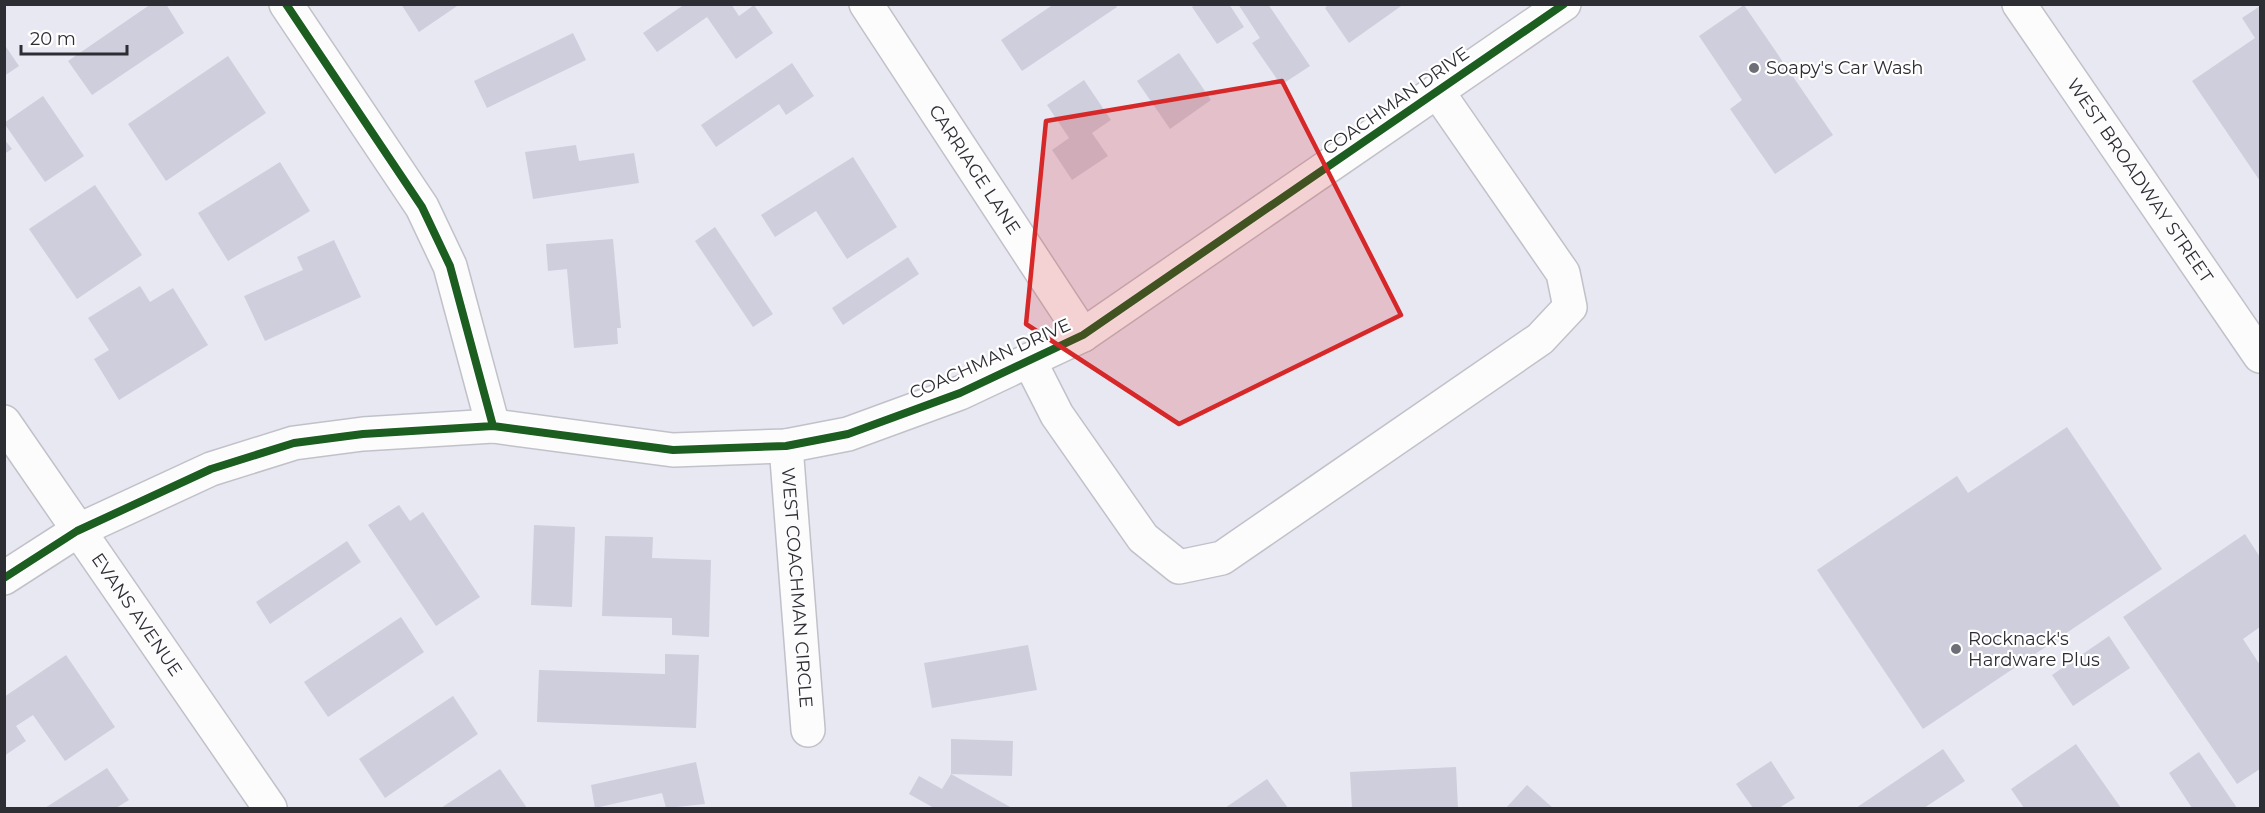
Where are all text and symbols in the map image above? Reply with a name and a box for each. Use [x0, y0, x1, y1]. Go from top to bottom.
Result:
scale bar [21, 18, 128, 56]
text: 20 m [30, 28, 76, 50]
street label: COACHMAN DRIVE [1318, 42, 1474, 160]
place label: Soapy's Car Wash [1766, 57, 1924, 79]
marker: Soapy's Car Wash [1747, 61, 1761, 75]
street label: WEST BROADWAY STREET [2062, 74, 2218, 288]
street label: CARRIAGE LANE [924, 101, 1025, 239]
street label: COACHMAN DRIVE [906, 314, 1074, 404]
street label: WEST COACHMAN CIRCLE [777, 467, 817, 709]
street label: EVANS AVENUE [87, 549, 187, 680]
place label: Rocknack's Hardware Plus [1968, 628, 2100, 671]
marker: Rocknack's Hardware Plus [1949, 642, 1963, 656]

